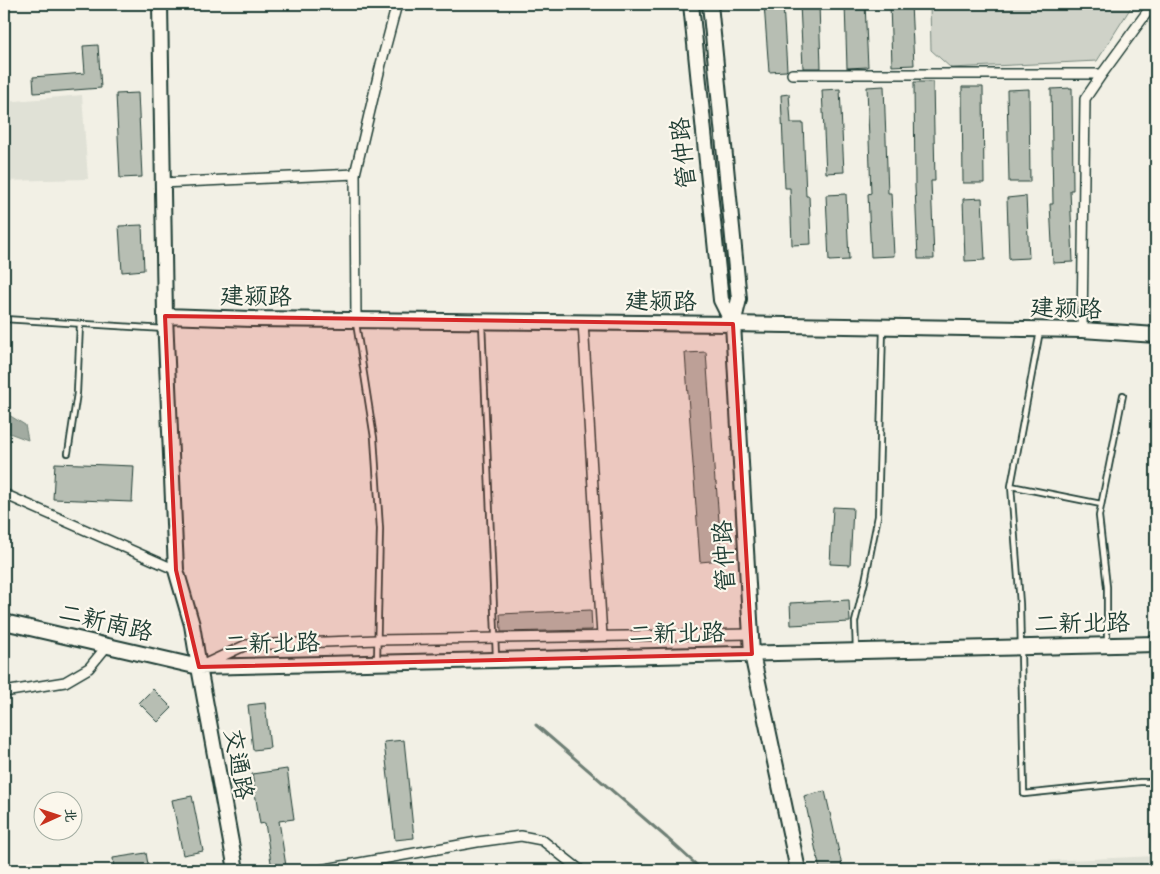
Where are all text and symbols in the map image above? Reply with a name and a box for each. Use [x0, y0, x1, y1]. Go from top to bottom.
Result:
street label: 管仲路 [664, 116, 702, 190]
street label: 建颍路 [220, 280, 292, 312]
street label: 建颍路 [625, 285, 697, 317]
street label: 建颍路 [1029, 292, 1103, 324]
street label: 管仲路 [707, 519, 741, 593]
street label: 二新南路 [56, 597, 156, 647]
street label: 二新北路 [1034, 607, 1130, 639]
street label: 二新北路 [629, 617, 725, 649]
street label: 二新北路 [224, 627, 320, 659]
street label: 交通路 [218, 726, 260, 802]
north arrow [32, 792, 82, 842]
text: 北 [62, 808, 79, 823]

